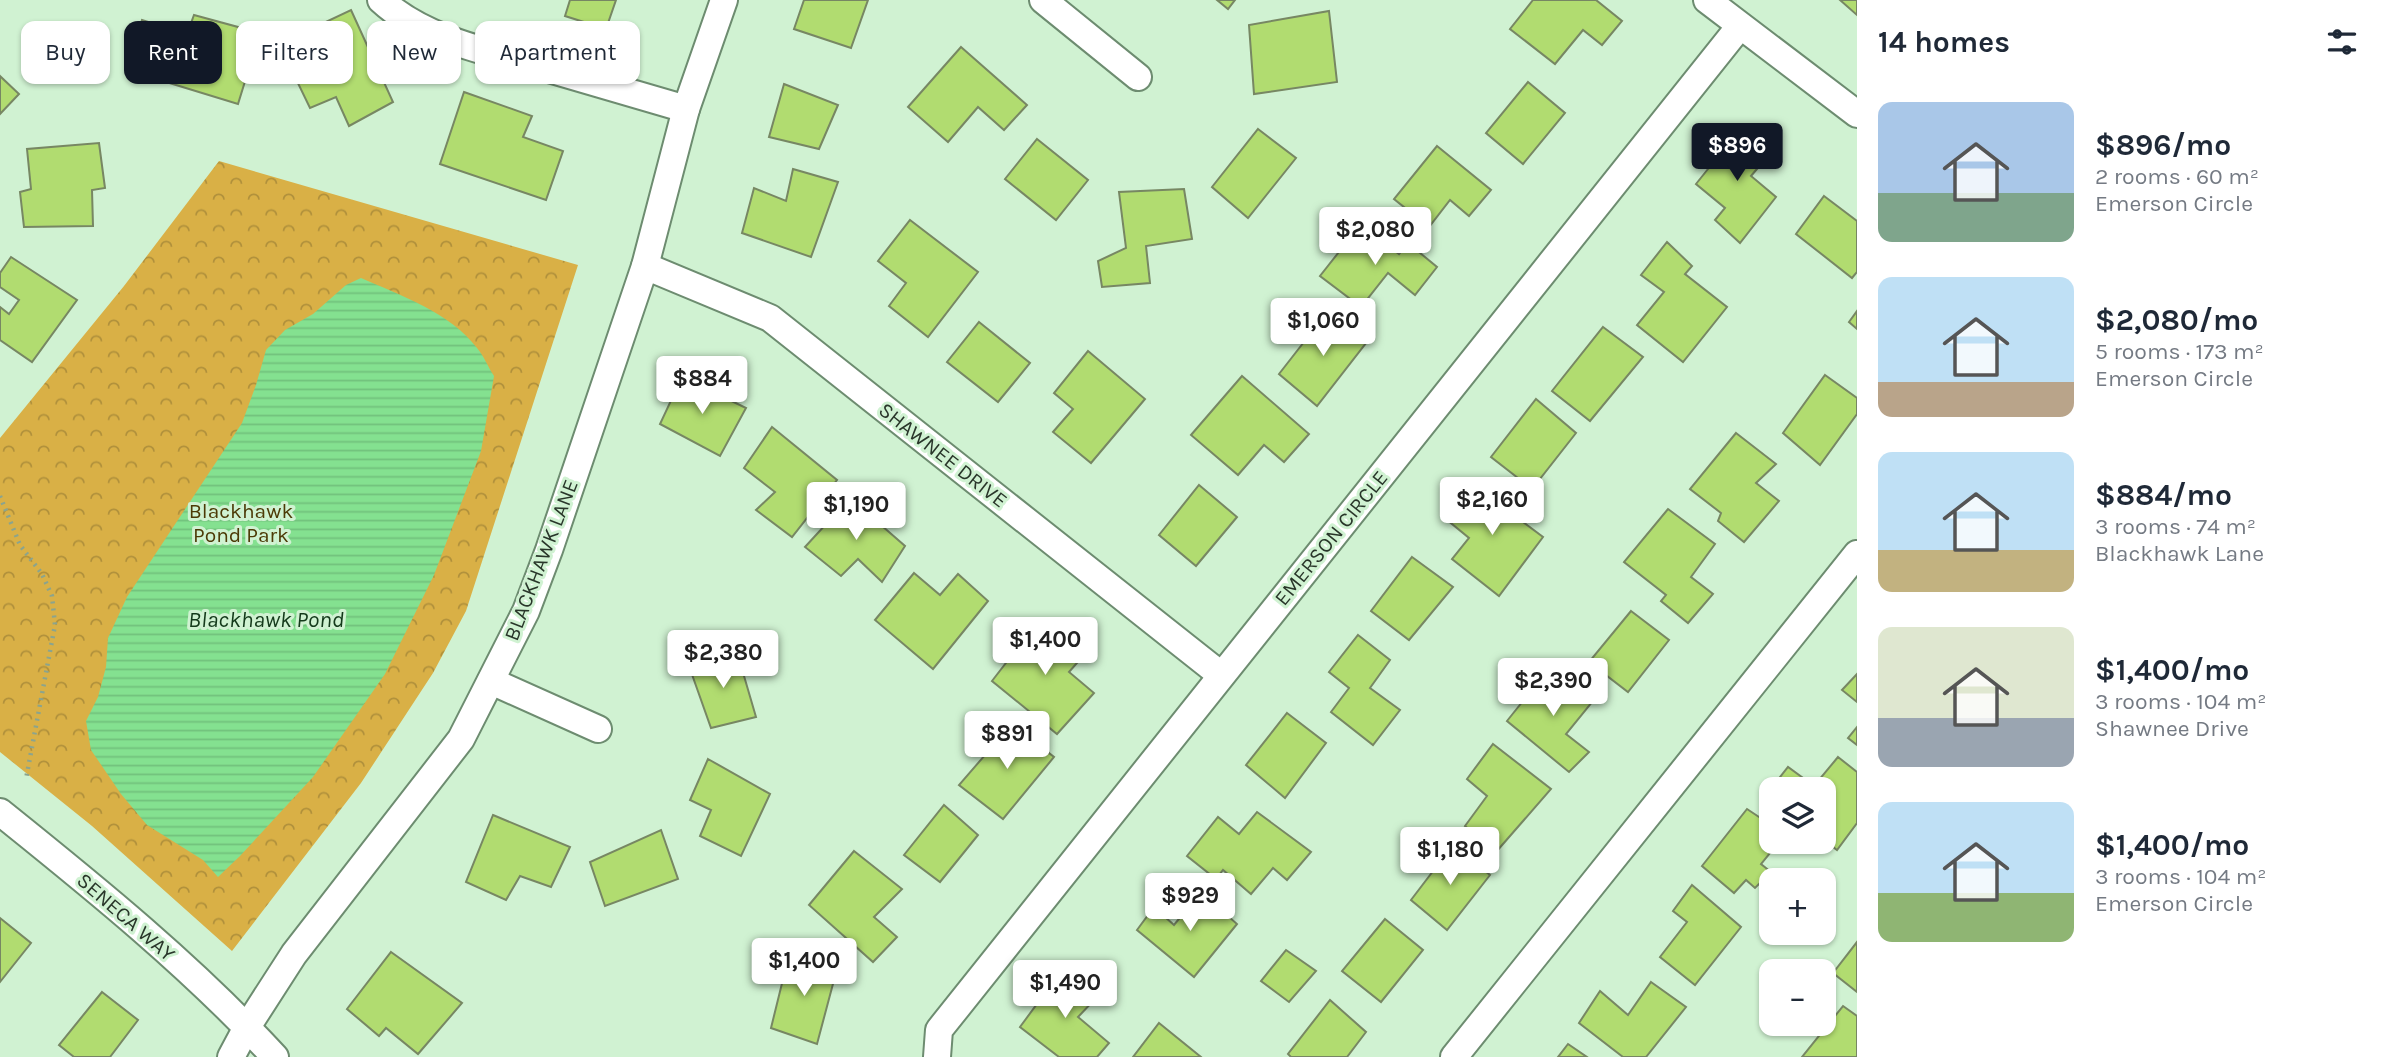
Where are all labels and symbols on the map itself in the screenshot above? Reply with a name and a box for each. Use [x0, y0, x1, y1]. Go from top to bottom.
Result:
pin: $896 [1696, 124, 1778, 183]
pin: $2,080 [1318, 208, 1432, 267]
pin: $1,060 [1266, 298, 1380, 358]
pin: $884 [661, 356, 743, 416]
street label: SHAWNEE DRIVE [874, 397, 1012, 513]
street label: EMERSON CIRCLE [1269, 466, 1393, 610]
street label: BLACKHAWK LANE [499, 476, 583, 644]
pin: $2,160 [1435, 477, 1549, 537]
pin: $1,190 [799, 482, 913, 542]
park label: Blackhawk Pond Park [189, 499, 293, 547]
water label: Blackhawk Pond [188, 606, 344, 633]
pin: $1,400 [988, 618, 1102, 677]
pin: $2,380 [666, 630, 780, 690]
pin: $2,390 [1496, 658, 1610, 718]
pin: $891 [966, 712, 1048, 771]
pin: $1,180 [1393, 828, 1507, 887]
street label: SENECA WAY [72, 868, 180, 966]
pin: $929 [1149, 874, 1231, 933]
pin: $1,400 [747, 939, 861, 998]
pin: $1,490 [1008, 960, 1122, 1020]

